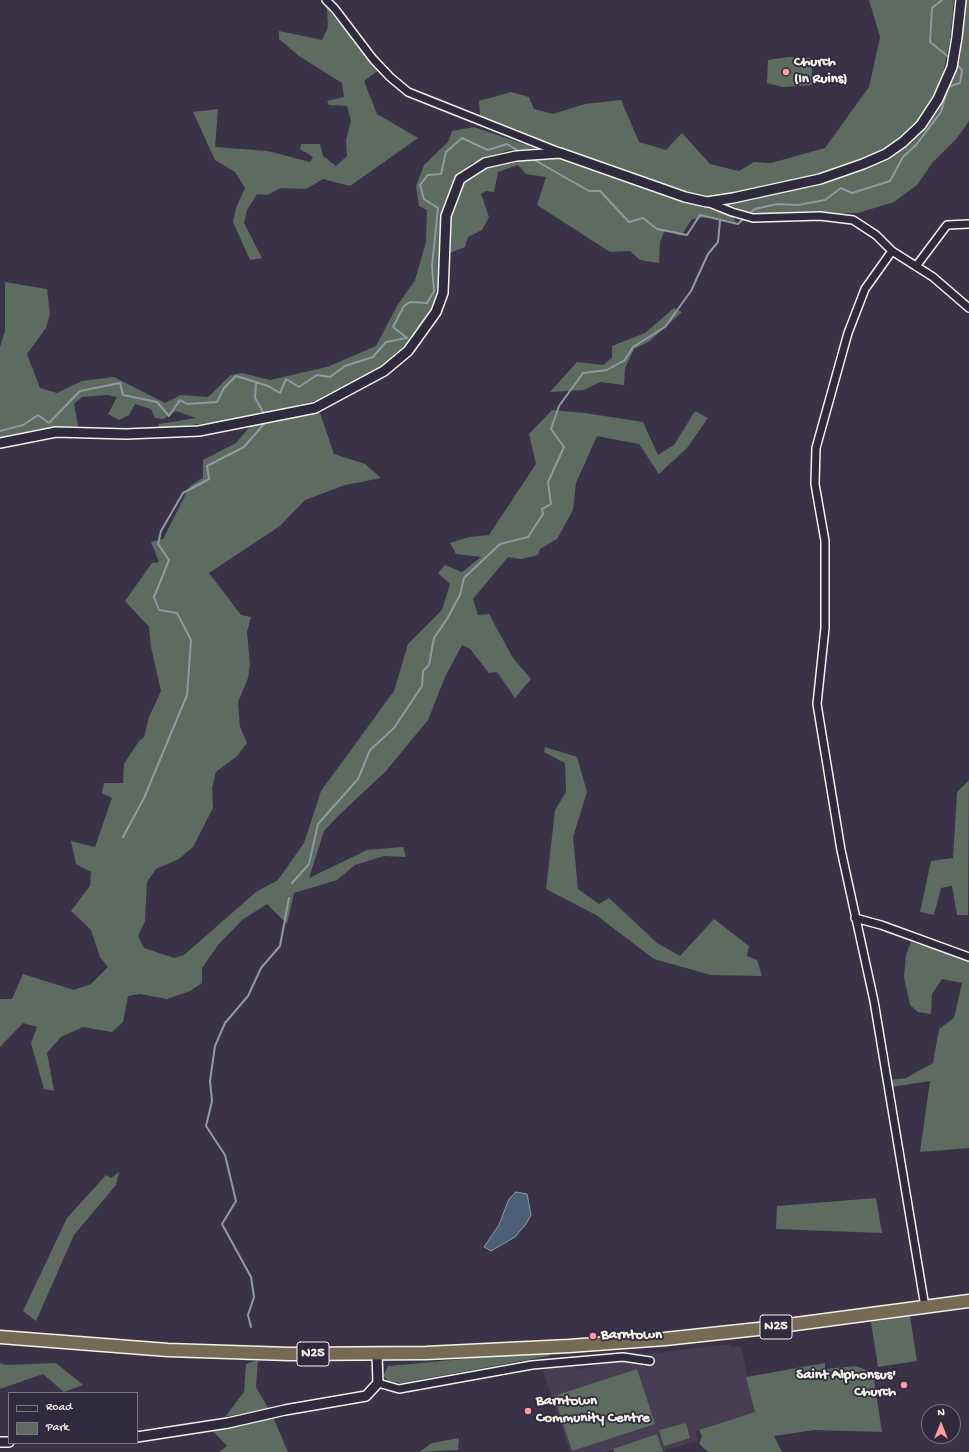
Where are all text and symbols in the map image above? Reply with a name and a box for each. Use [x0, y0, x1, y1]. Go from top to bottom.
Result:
place label: Church (In Ruins) [794, 54, 848, 89]
marker: Church (In Ruins) [781, 67, 791, 77]
road number: N25 [760, 1315, 792, 1339]
place label: Barntown [601, 1327, 662, 1345]
marker: Barntown [588, 1331, 598, 1341]
road number: N25 [297, 1342, 329, 1366]
place label: Saint Alphonsus' Church [796, 1367, 896, 1402]
marker: Saint Alphonsus' Church [899, 1380, 909, 1390]
legend [8, 1392, 138, 1444]
place label: Barntown Community Centre [536, 1393, 650, 1428]
text: Road [46, 1401, 72, 1415]
north arrow [921, 1404, 961, 1444]
marker: Barntown Community Centre [523, 1406, 533, 1416]
text: N [937, 1407, 945, 1419]
text: Park [46, 1421, 69, 1435]

